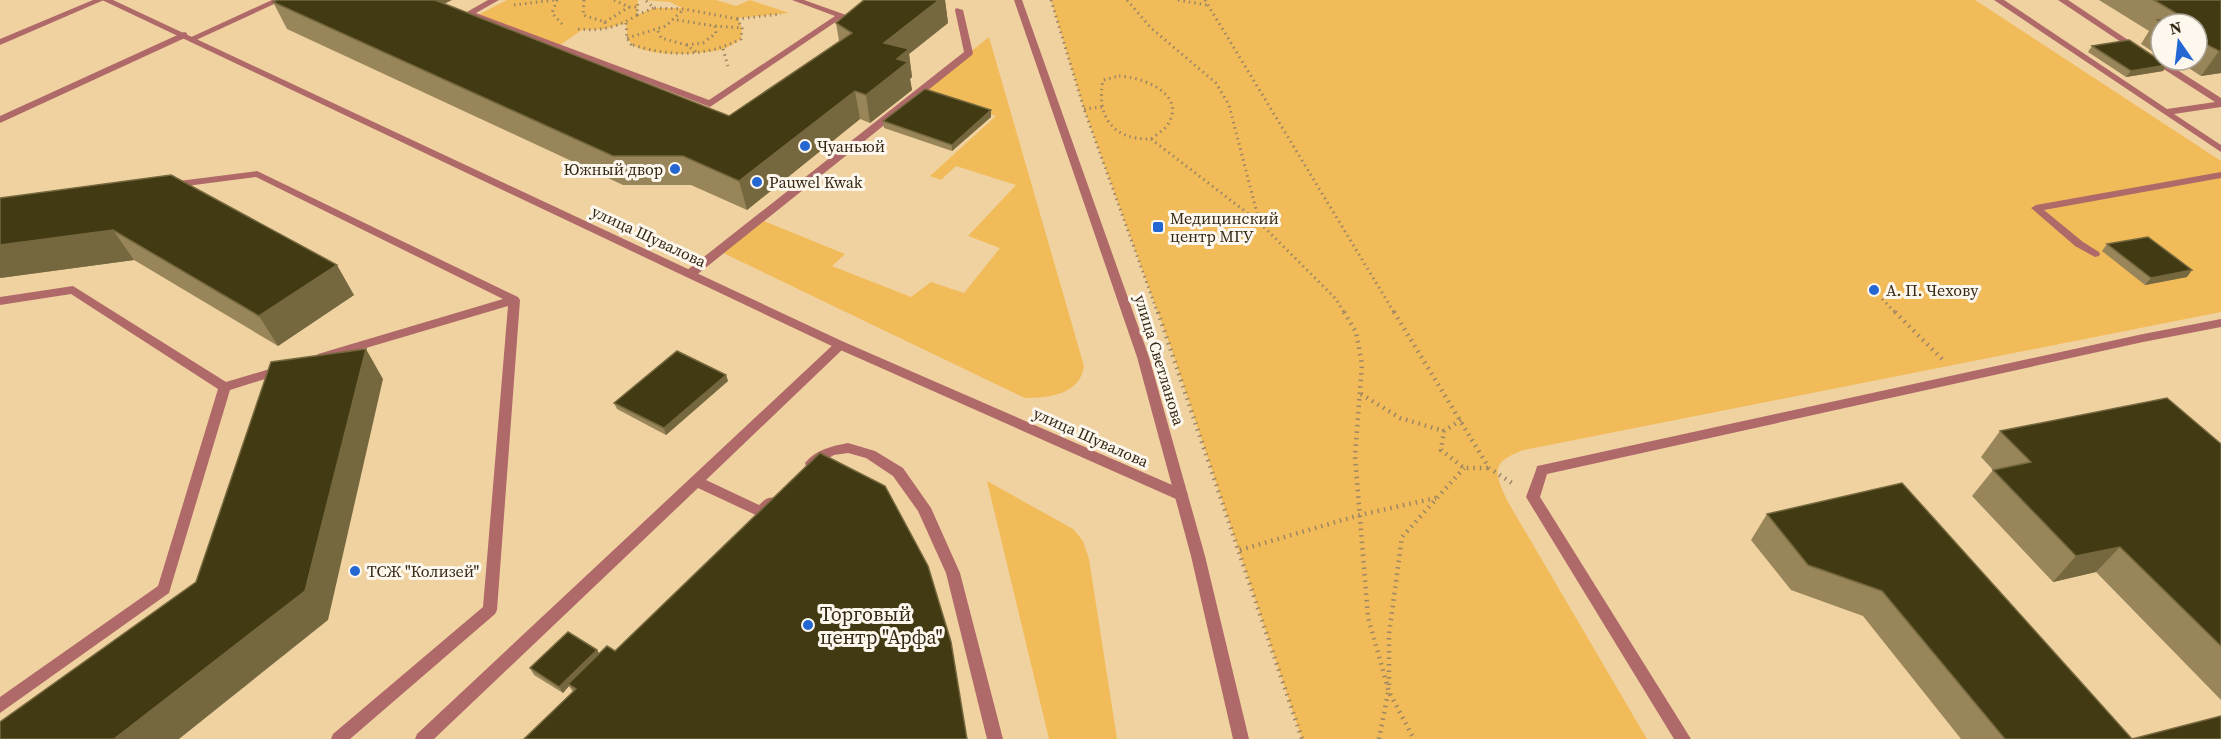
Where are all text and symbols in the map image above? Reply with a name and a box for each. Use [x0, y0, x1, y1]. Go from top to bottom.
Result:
north arrow [2149, 12, 2209, 72]
text: N [2167, 15, 2184, 40]
place label: Чуаньюй [817, 135, 885, 157]
marker: Чуаньюй [798, 139, 812, 153]
place label: Южный двор [563, 158, 663, 180]
marker: Южный двор [668, 162, 682, 176]
place label: Pauwel Kwak [769, 171, 863, 193]
marker: Pauwel Kwak [750, 175, 764, 189]
street label: улица Шувалова [588, 200, 711, 272]
place label: Медицинский центр МГУ [1170, 207, 1279, 247]
marker: Медицинский центр МГУ [1151, 220, 1165, 234]
place label: А. П. Чехову [1886, 279, 1979, 301]
marker: А. П. Чехову [1867, 283, 1881, 297]
street label: улица Светланова [1130, 292, 1191, 429]
street label: улица Шувалова [1030, 402, 1153, 473]
place label: ТСЖ "Колизей" [367, 560, 480, 582]
marker: ТСЖ "Колизей" [348, 564, 362, 578]
place label: Торговый центр "Арфа" [820, 600, 943, 651]
marker: Торговый центр "Арфа" [801, 618, 815, 632]

